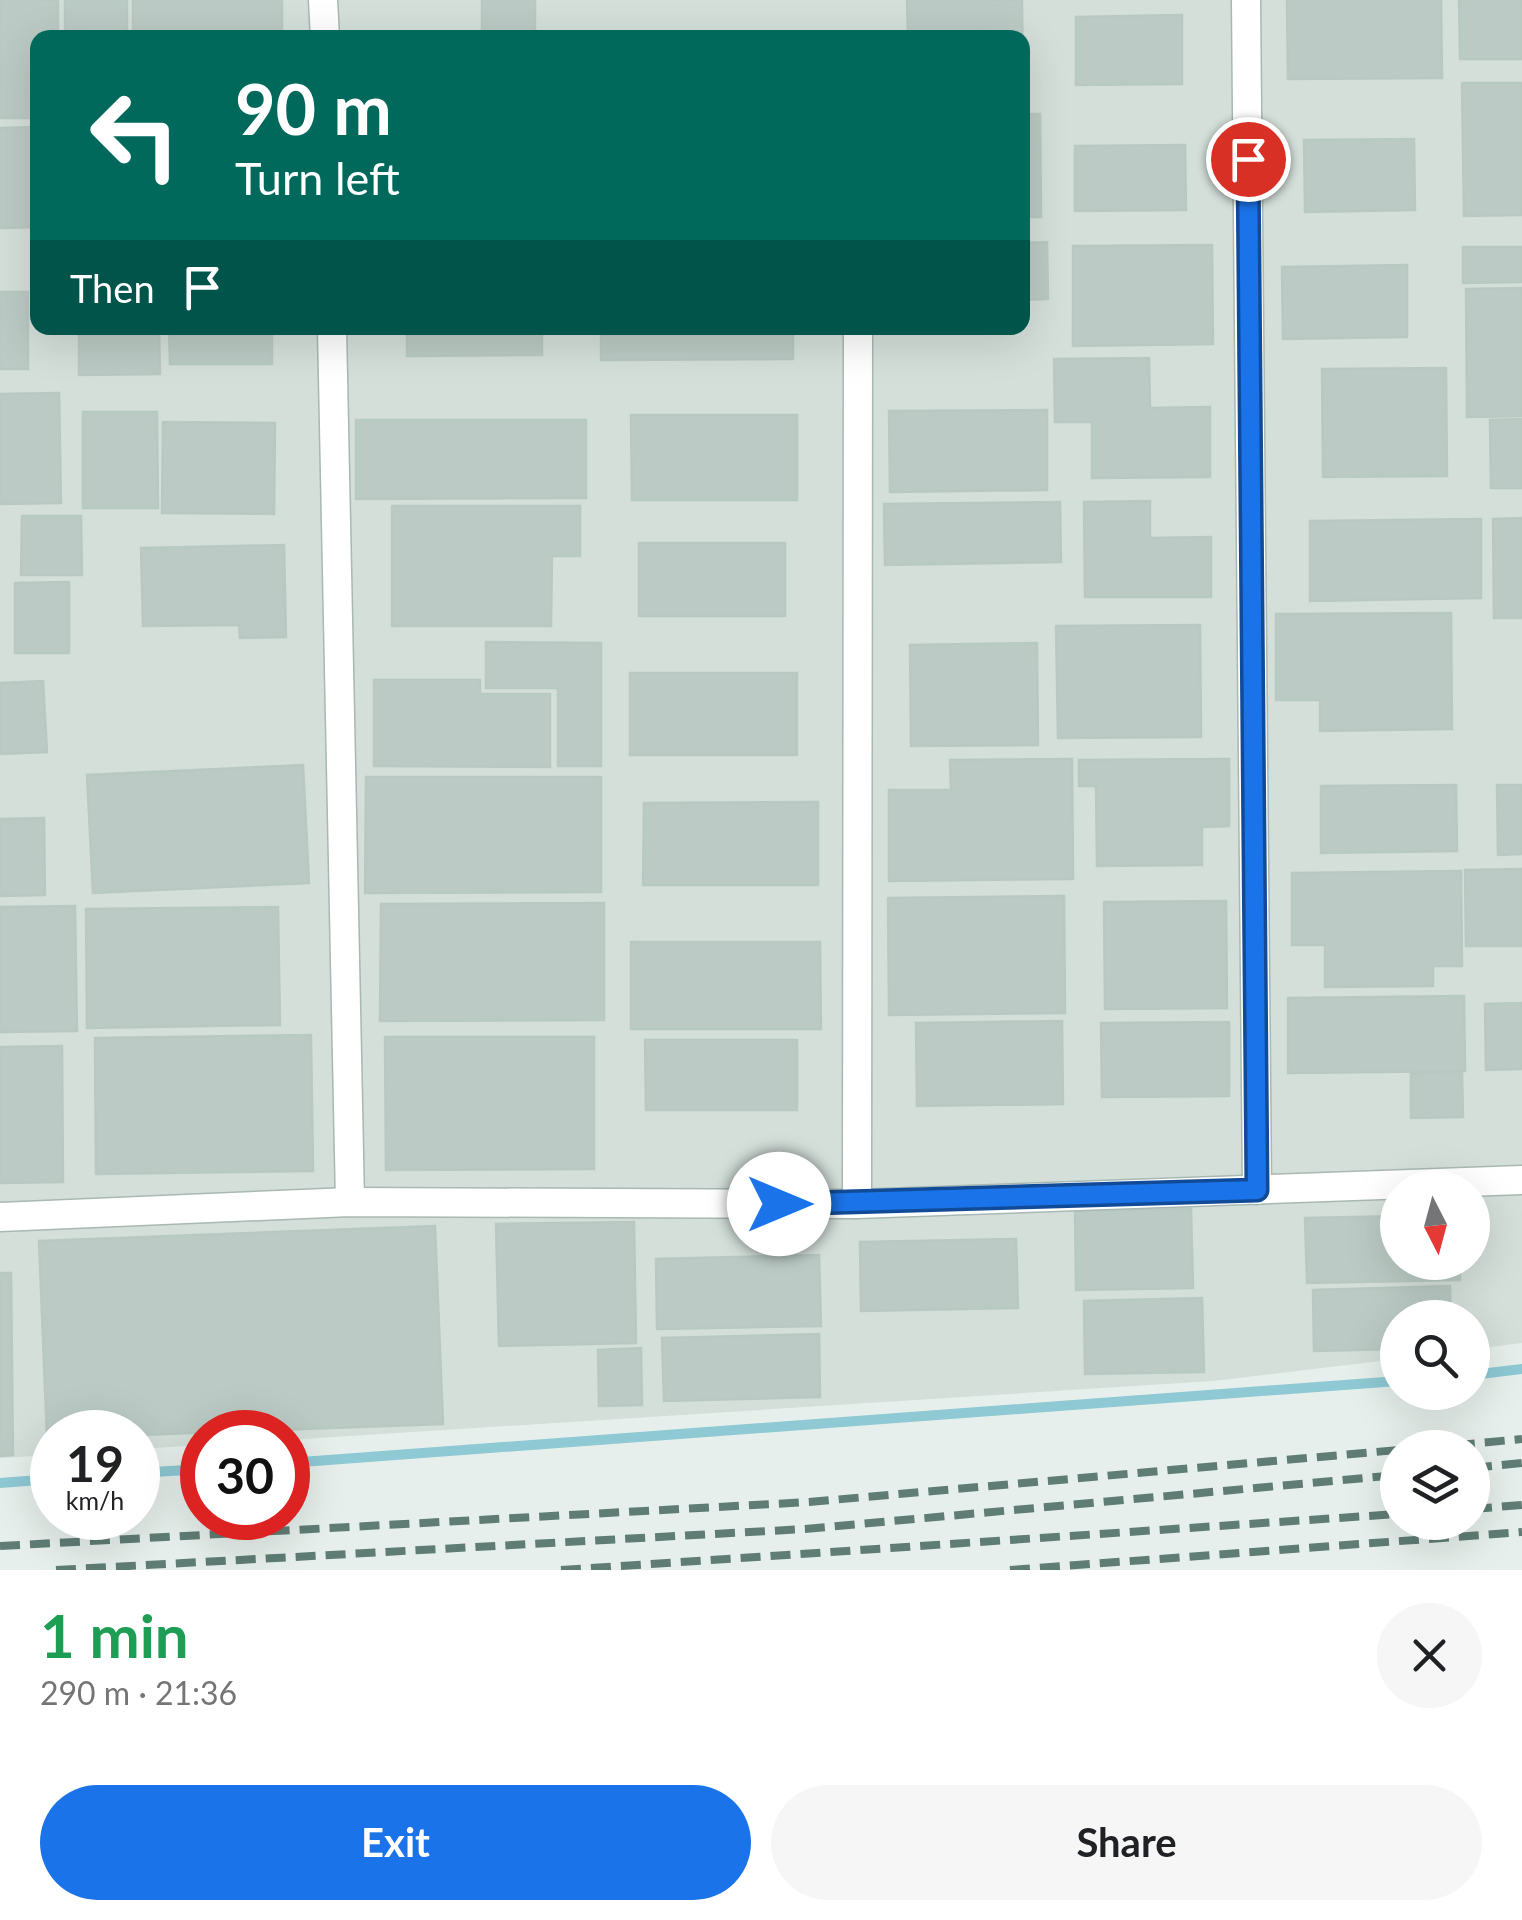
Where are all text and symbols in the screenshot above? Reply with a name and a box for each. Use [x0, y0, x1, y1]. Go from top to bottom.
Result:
text: 90 m [235, 66, 392, 150]
icon: left [70, 70, 200, 200]
pin [1206, 117, 1291, 202]
icon: arrive [1221, 132, 1276, 187]
text: Turn left [235, 151, 400, 205]
icon: arrive [175, 260, 230, 315]
text: Then [70, 265, 155, 311]
position arrow [727, 1152, 831, 1256]
north arrow [1380, 1170, 1490, 1280]
map controls [1380, 1170, 1490, 1540]
button: search [1380, 1300, 1490, 1410]
speed limit sign: 30 [180, 1410, 310, 1540]
button: layers [1380, 1430, 1490, 1540]
text: 19 [66, 1433, 124, 1493]
text: km/h [66, 1485, 124, 1515]
text: 1 min [40, 1599, 189, 1671]
button: close [1377, 1603, 1482, 1708]
text: 290 m · 21:36 [40, 1673, 237, 1712]
button: Exit [40, 1785, 751, 1900]
button: Share [771, 1785, 1482, 1900]

